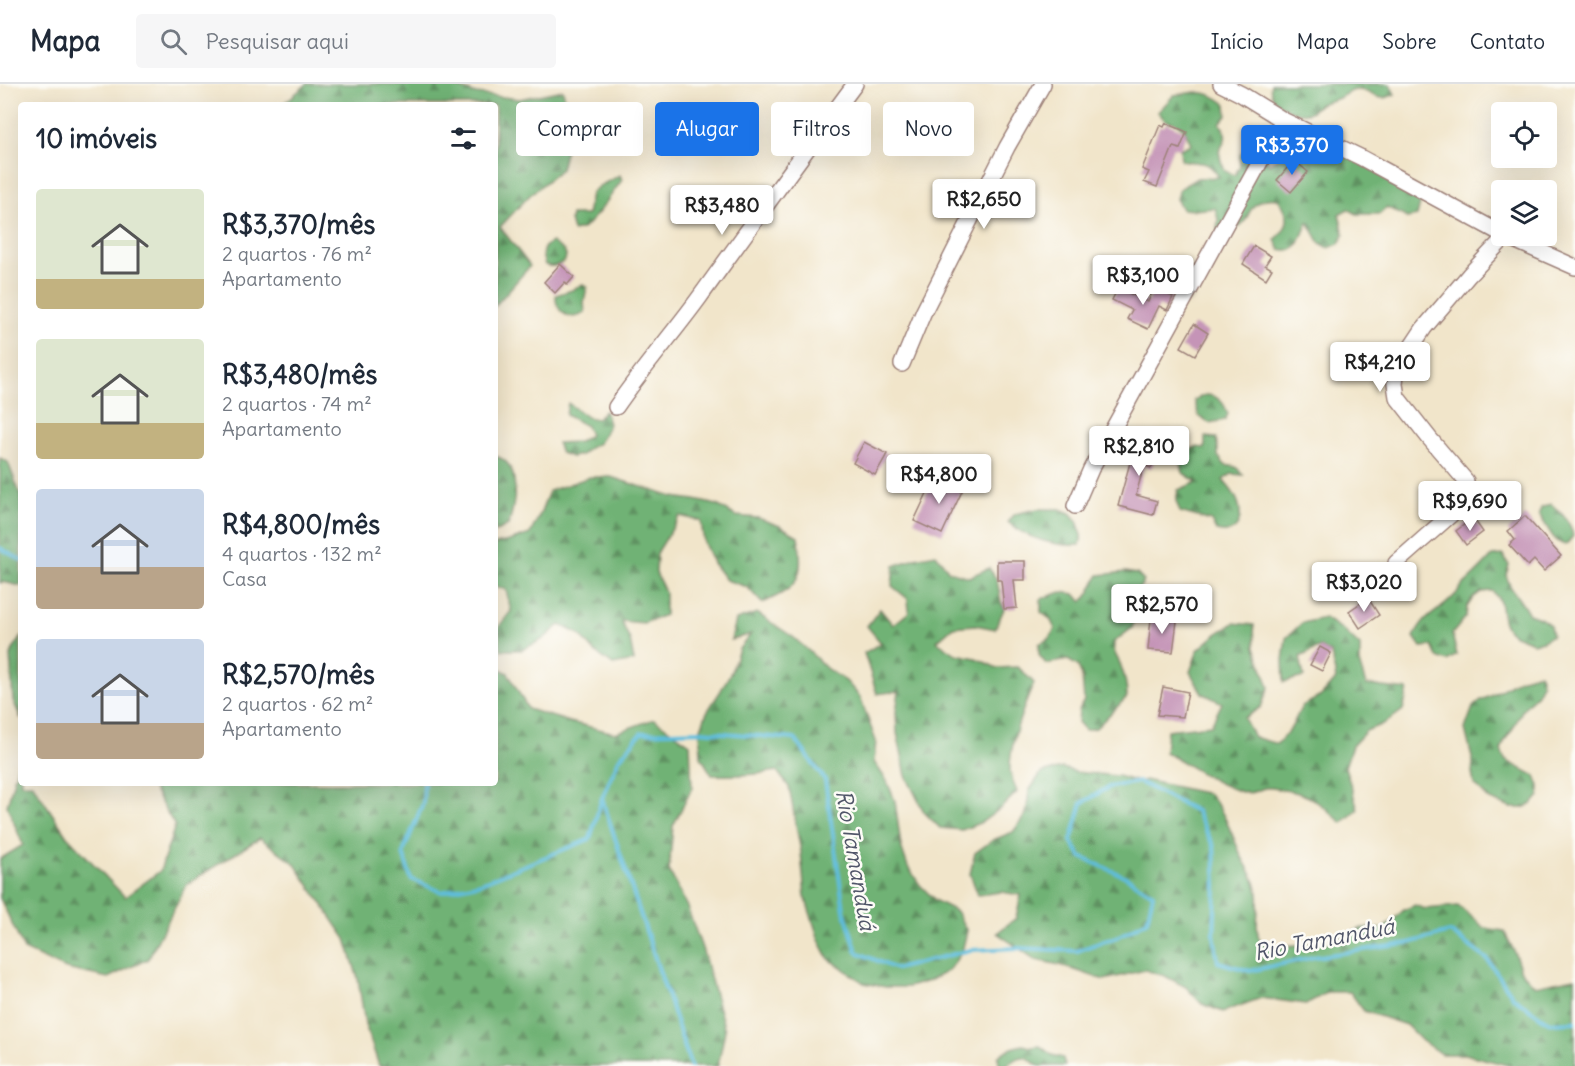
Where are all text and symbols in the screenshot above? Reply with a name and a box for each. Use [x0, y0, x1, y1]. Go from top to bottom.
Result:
search box [136, 14, 556, 68]
text: Mapa [30, 23, 100, 59]
icon: search [157, 25, 190, 58]
text: Pesquisar aqui [205, 27, 349, 55]
text: Início [1210, 28, 1264, 55]
text: Mapa [1297, 28, 1349, 55]
text: Sobre [1382, 28, 1437, 55]
text: Contato [1470, 28, 1545, 55]
chip: Comprar [516, 102, 643, 156]
chip: Alugar [655, 102, 759, 156]
chip: Filtros [771, 102, 871, 156]
chip: Novo [883, 102, 974, 156]
map controls [1491, 102, 1557, 246]
button: locate [1491, 102, 1557, 168]
text: 10 imóveis [36, 122, 157, 155]
icon: filters [447, 122, 480, 155]
pin: R$3,370 [1237, 125, 1347, 176]
text: R$3,370 [1255, 132, 1329, 157]
pin: R$2,650 [929, 179, 1039, 230]
button: layers [1491, 180, 1557, 246]
pin: R$3,480 [667, 185, 777, 236]
text: R$2,650 [946, 186, 1022, 211]
text: R$3,480 [684, 192, 760, 217]
text: R$3,370/mês [222, 208, 375, 241]
icon: home [84, 213, 156, 285]
text: 2 quartos · 76 m² [222, 241, 372, 266]
pin: R$3,100 [1088, 255, 1198, 306]
text: R$3,100 [1107, 262, 1179, 287]
text: Apartamento [222, 266, 342, 291]
pin: R$4,210 [1325, 342, 1435, 393]
text: R$4,210 [1344, 349, 1416, 374]
text: R$3,480/mês [222, 358, 377, 391]
icon: home [84, 363, 156, 435]
text: 2 quartos · 74 m² [222, 391, 372, 416]
text: Apartamento [222, 416, 342, 441]
pin: R$2,810 [1084, 426, 1194, 477]
text: R$2,810 [1103, 433, 1175, 458]
pin: R$4,800 [884, 454, 994, 505]
text: R$4,800 [900, 461, 978, 486]
pin: R$9,690 [1415, 481, 1525, 532]
text: R$9,690 [1432, 488, 1508, 513]
text: R$4,800/mês [222, 508, 380, 541]
icon: home [84, 513, 156, 585]
text: 4 quartos · 132 m² [222, 541, 382, 566]
pin: R$3,020 [1309, 562, 1419, 613]
text: Casa [222, 566, 267, 591]
text: R$3,020 [1326, 569, 1402, 594]
pin: R$2,570 [1107, 584, 1217, 635]
text: R$2,570 [1125, 591, 1199, 616]
text: R$2,570/mês [222, 658, 375, 691]
icon: home [84, 663, 156, 735]
text: 2 quartos · 62 m² [222, 691, 373, 716]
text: Apartamento [222, 716, 342, 741]
water label: Rio Tamanduá [830, 788, 882, 934]
water label: Rio Tamanduá [1252, 911, 1398, 966]

